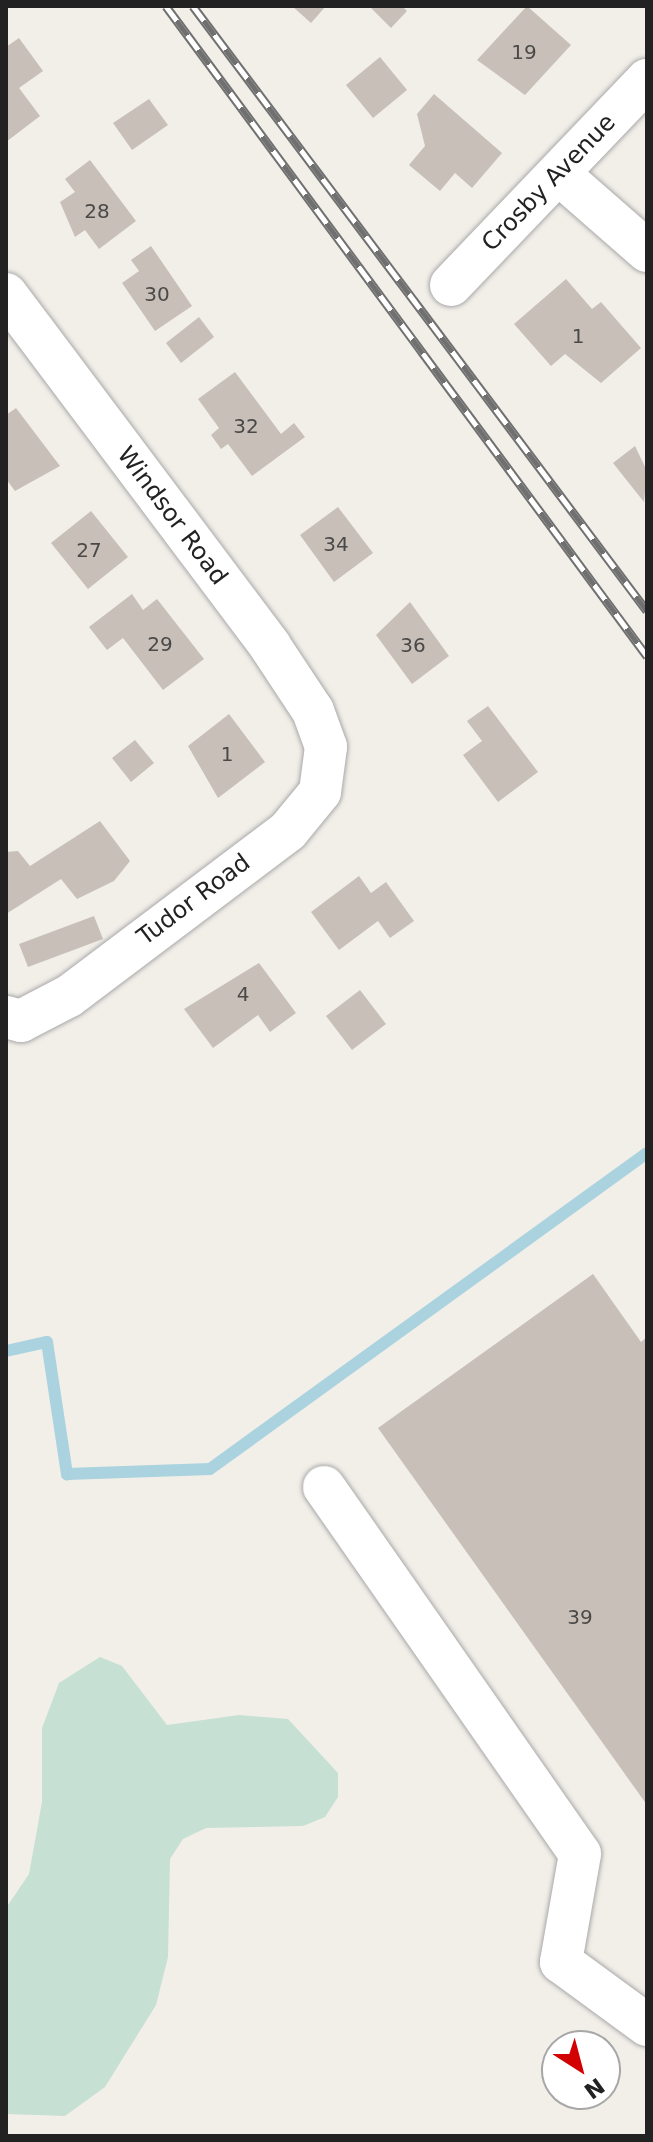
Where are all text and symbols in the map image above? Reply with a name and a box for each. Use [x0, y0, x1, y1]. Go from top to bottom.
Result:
house number: 19 [511, 40, 537, 64]
street label: Crosby Avenue [476, 108, 622, 258]
house number: 28 [84, 199, 110, 223]
house number: 30 [144, 282, 170, 306]
house number: 1 [572, 324, 584, 348]
house number: 32 [233, 414, 259, 438]
street label: Windsor Road [111, 441, 233, 591]
house number: 34 [323, 532, 349, 556]
house number: 27 [76, 538, 102, 562]
house number: 29 [147, 632, 173, 656]
house number: 36 [400, 633, 426, 657]
house number: 1 [221, 742, 233, 766]
street label: Tudor Road [132, 848, 256, 952]
house number: 4 [237, 982, 249, 1006]
house number: 39 [567, 1605, 593, 1629]
north arrow [541, 2030, 621, 2110]
text: N [579, 2073, 609, 2104]

